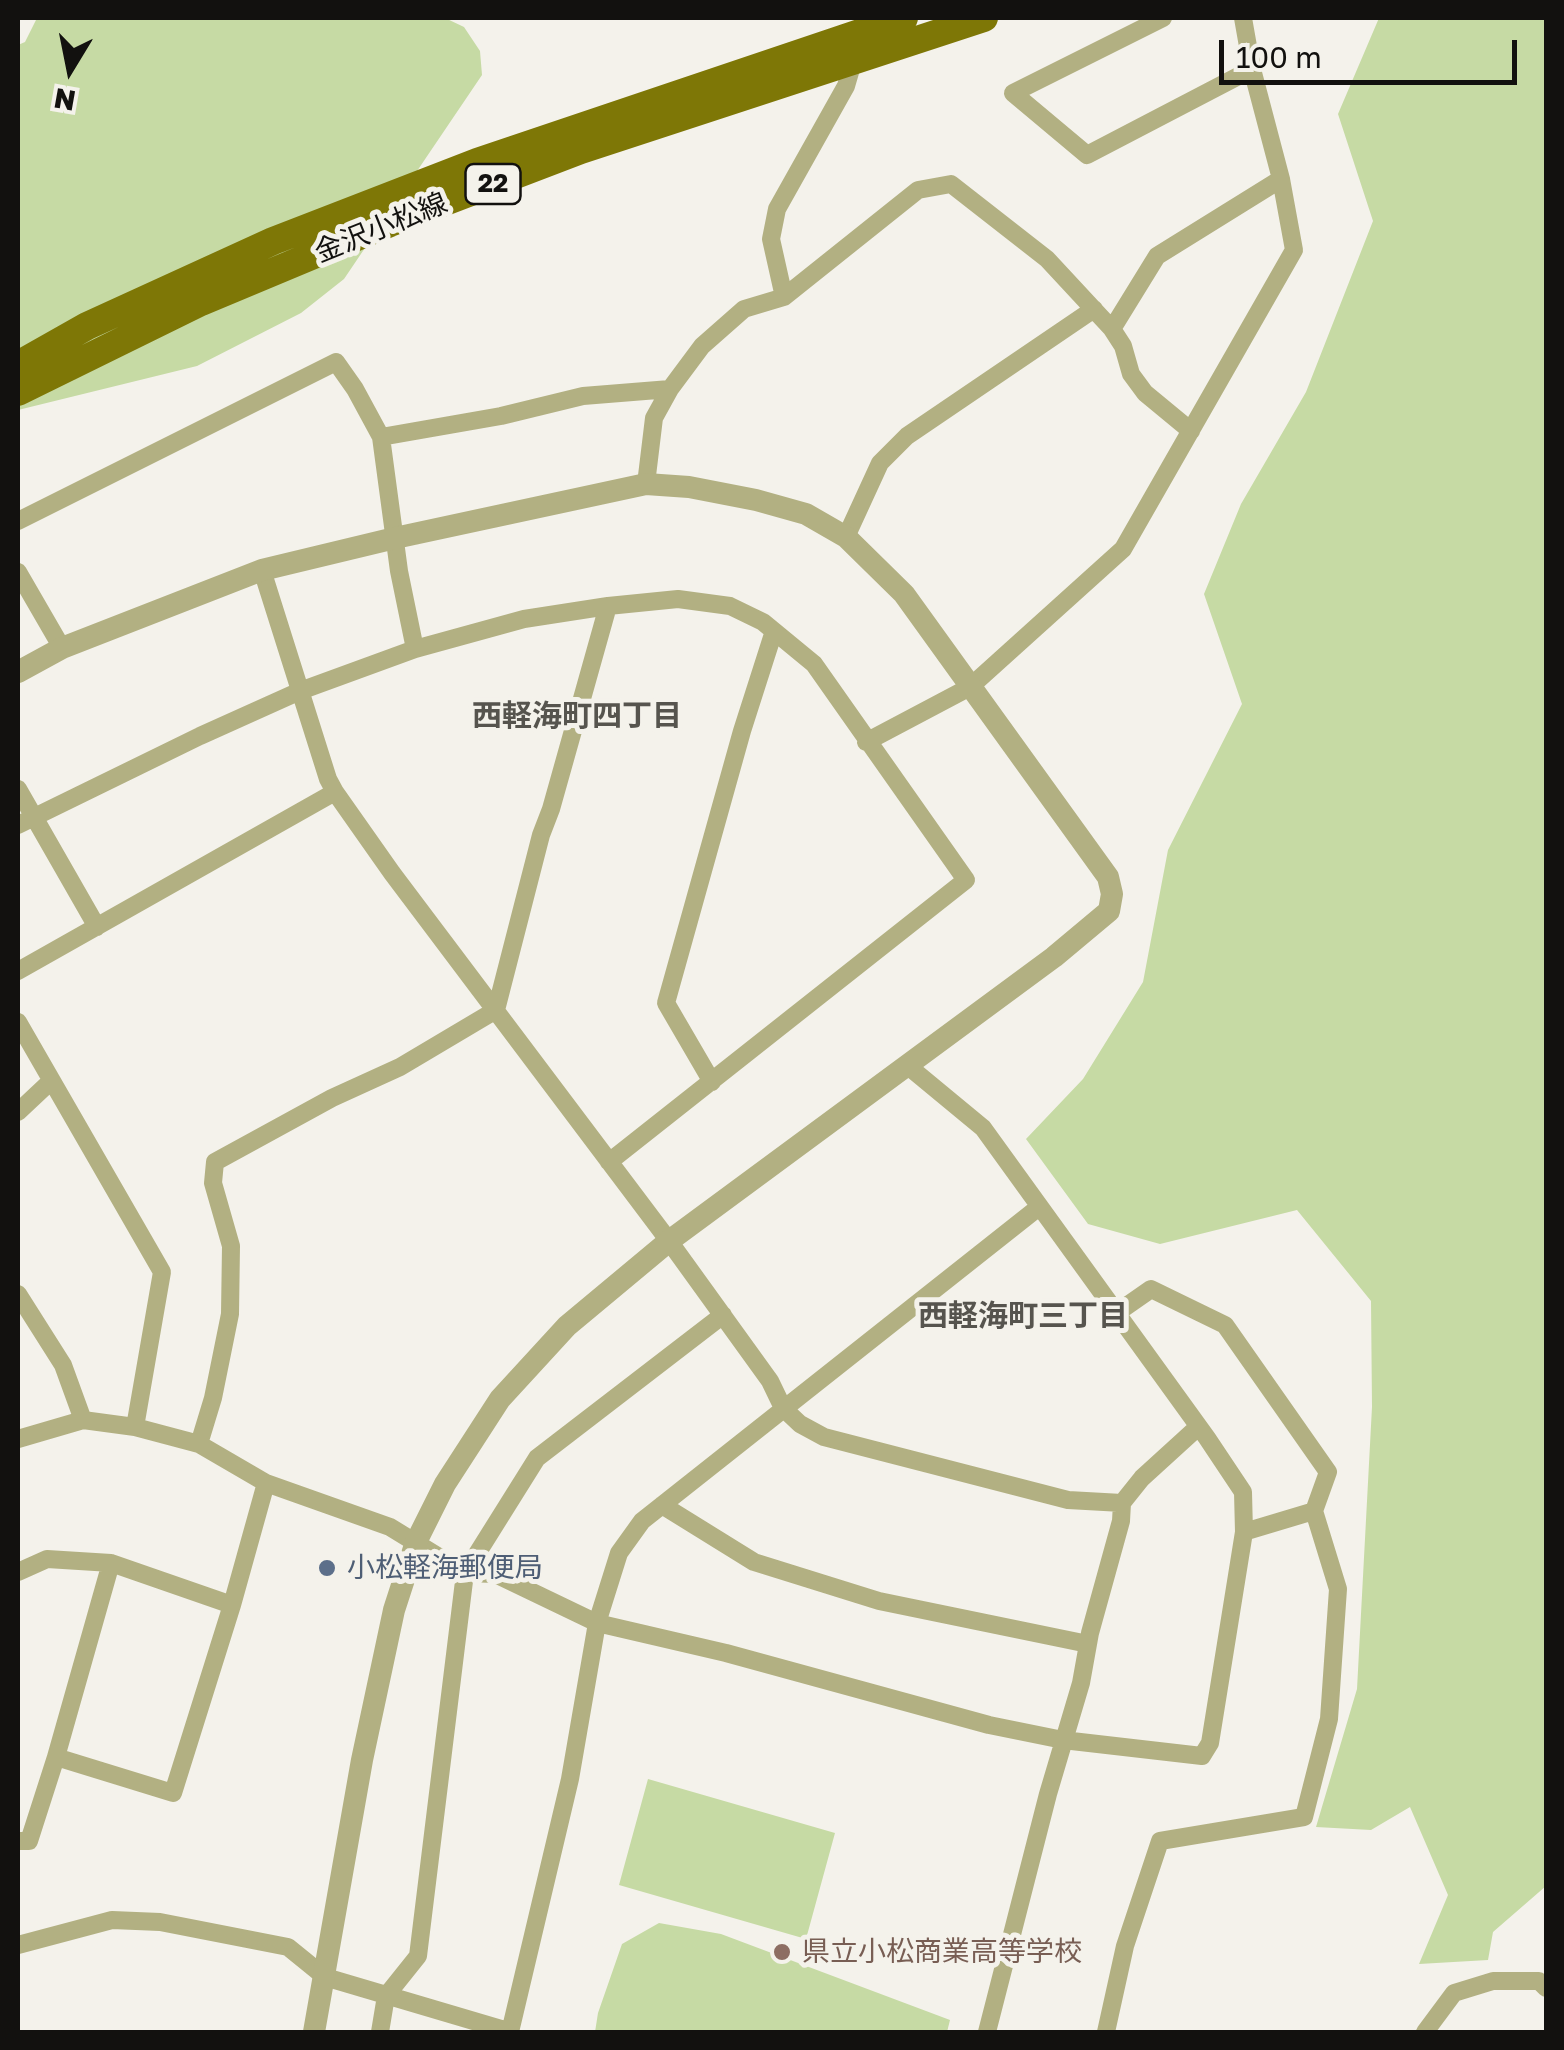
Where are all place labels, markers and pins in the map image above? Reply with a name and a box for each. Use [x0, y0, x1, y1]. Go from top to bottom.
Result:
place label: 小松軽海郵便局 [347, 1551, 543, 1585]
marker: 小松軽海郵便局 [316, 1557, 338, 1579]
place label: 県立小松商業高等学校 [802, 1935, 1082, 1969]
marker: 県立小松商業高等学校 [771, 1941, 793, 1963]

